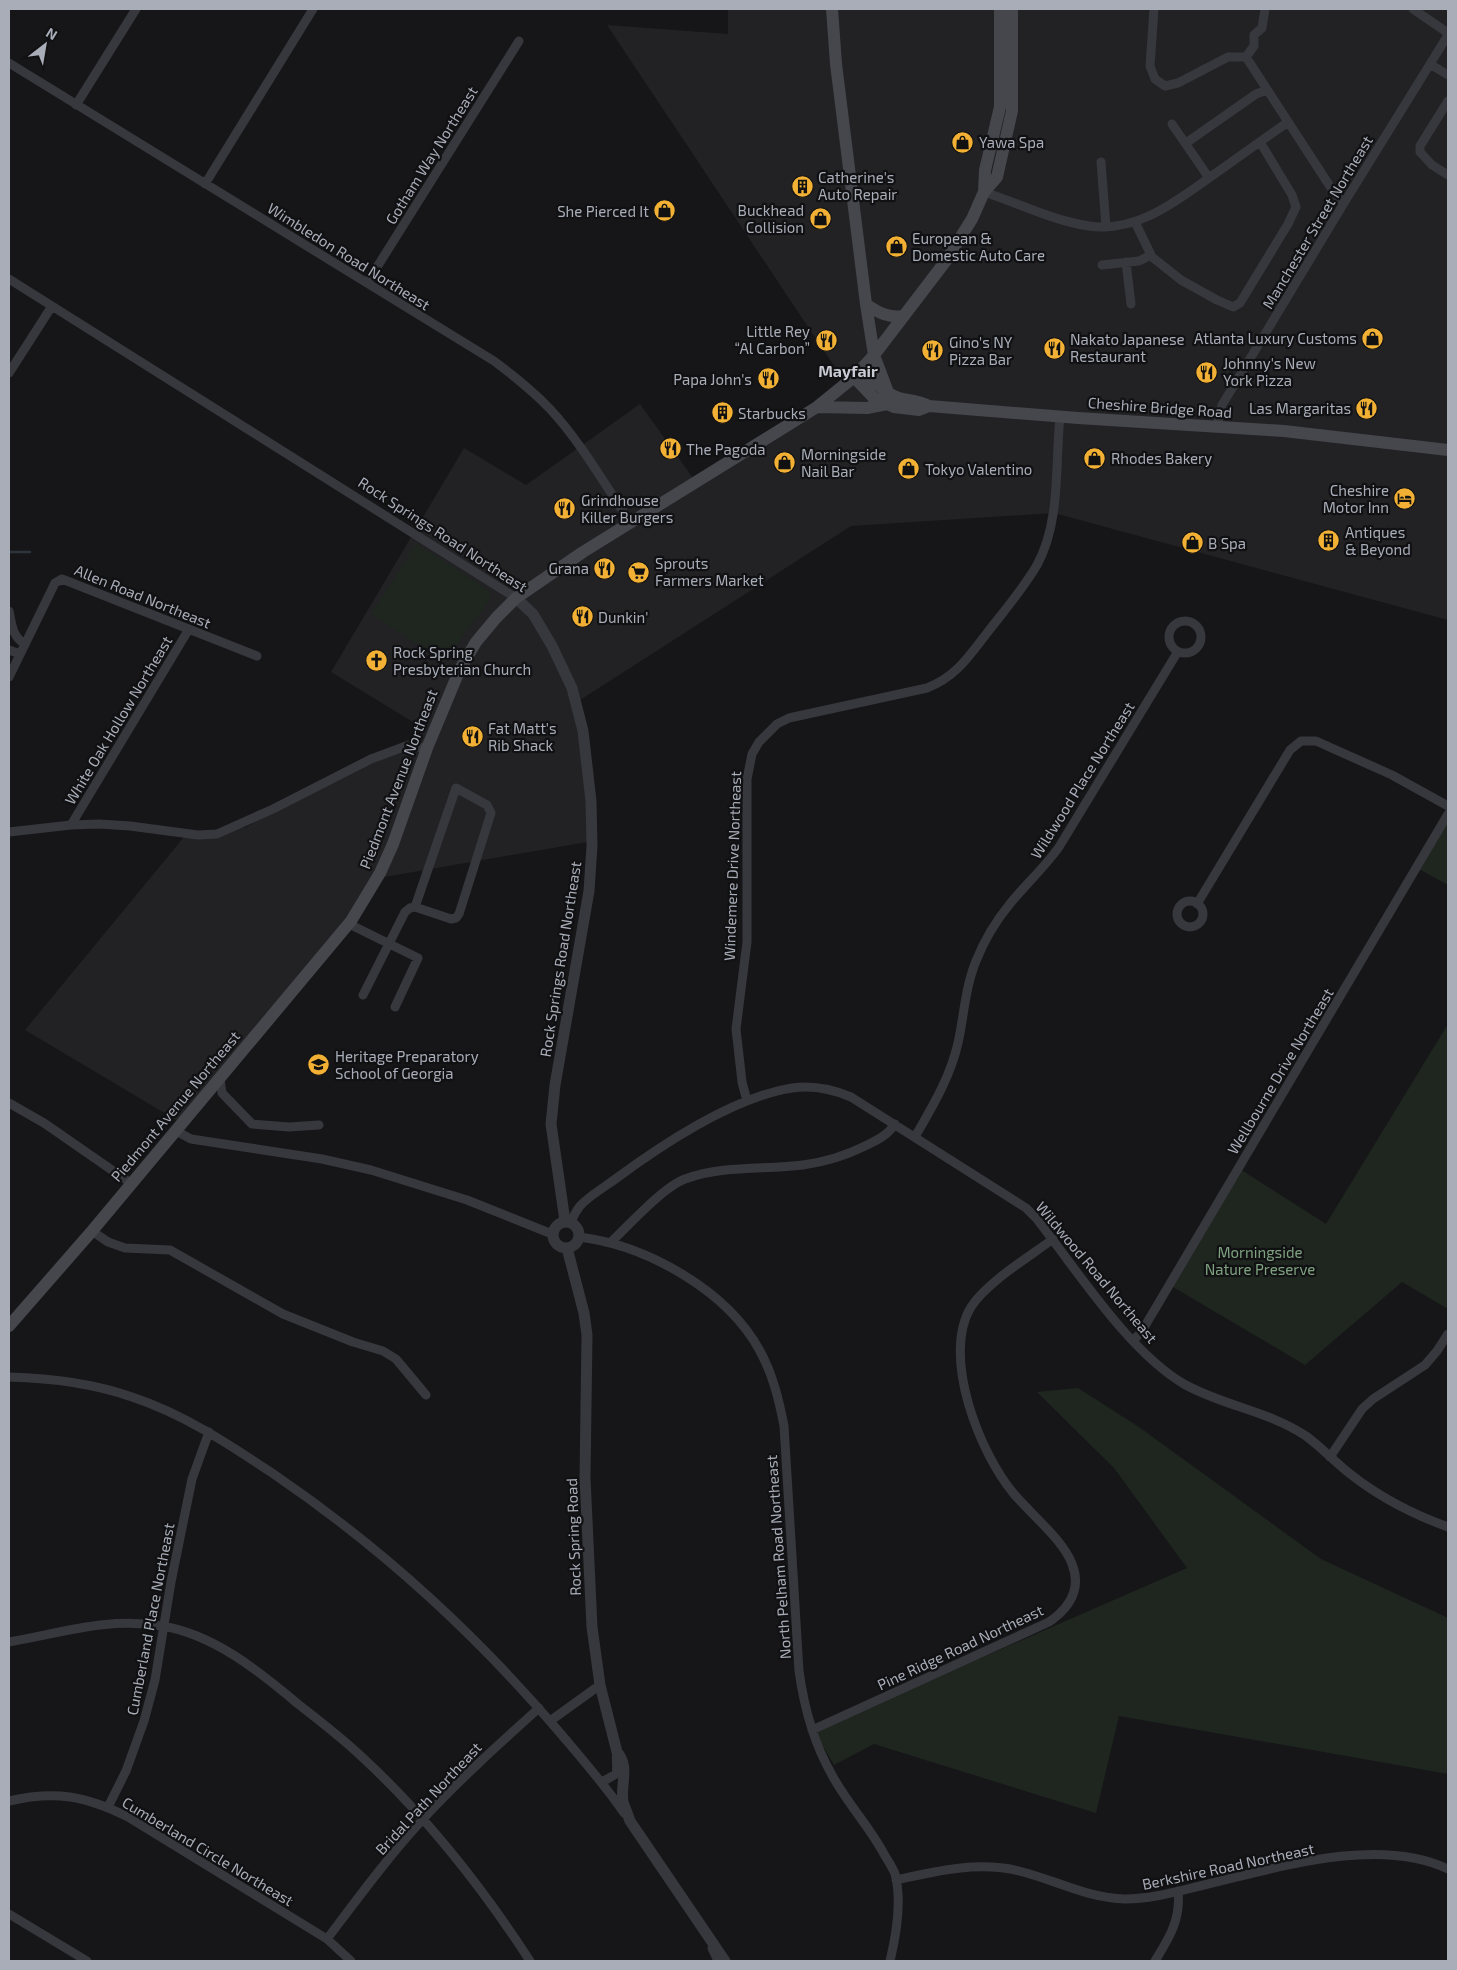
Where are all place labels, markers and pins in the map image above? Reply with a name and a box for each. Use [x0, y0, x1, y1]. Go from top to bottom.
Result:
shop icon: Yawa Spa [951, 130, 975, 154]
place label: Yawa Spa [979, 133, 1044, 151]
place label: Catherine's Auto Repair [818, 168, 897, 203]
building icon: Catherine's Auto Repair [790, 174, 814, 198]
shop icon: She Pierced It [653, 199, 677, 223]
place label: Buckhead Collision [738, 201, 804, 236]
place label: She Pierced It [557, 202, 649, 220]
shop icon: Buckhead Collision [808, 207, 832, 231]
place label: European & Domestic Auto Care [912, 229, 1045, 264]
shop icon: European & Domestic Auto Care [884, 235, 908, 259]
place label: Little Rey “Al Carbon” [734, 322, 810, 357]
shop icon: Atlanta Luxury Customs [1361, 326, 1385, 350]
restaurant icon: Little Rey “Al Carbon” [814, 328, 838, 352]
place label: Atlanta Luxury Customs [1194, 329, 1357, 347]
place label: Nakato Japanese Restaurant [1070, 330, 1185, 365]
place label: Gino's NY Pizza Bar [949, 333, 1013, 368]
restaurant icon: Nakato Japanese Restaurant [1042, 336, 1066, 360]
restaurant icon: Gino's NY Pizza Bar [921, 339, 945, 363]
place label: Johnny's New York Pizza [1223, 354, 1316, 389]
restaurant icon: Johnny's New York Pizza [1195, 360, 1219, 384]
restaurant icon: Papa John's [756, 367, 780, 391]
place label: Papa John's [673, 370, 752, 388]
restaurant icon: Las Margaritas [1355, 396, 1379, 420]
place label: Las Margaritas [1249, 399, 1351, 417]
building icon: Starbucks [710, 401, 734, 425]
place label: Starbucks [738, 404, 806, 422]
restaurant icon: The Pagoda [658, 437, 682, 461]
place label: The Pagoda [686, 440, 766, 458]
place label: Morningside Nail Bar [801, 445, 886, 480]
shop icon: Rhodes Bakery [1083, 446, 1107, 470]
place label: Rhodes Bakery [1111, 449, 1212, 467]
shop icon: Morningside Nail Bar [773, 451, 797, 475]
shop icon: Tokyo Valentino [897, 457, 921, 481]
place label: Tokyo Valentino [925, 460, 1032, 478]
place label: Cheshire Motor Inn [1323, 481, 1389, 516]
hotel icon: Cheshire Motor Inn [1393, 487, 1417, 511]
place label: Grindhouse Killer Burgers [581, 491, 673, 526]
restaurant icon: Grindhouse Killer Burgers [553, 497, 577, 521]
place label: Antiques & Beyond [1345, 523, 1411, 558]
building icon: Antiques & Beyond [1317, 529, 1341, 553]
shop icon: B Spa [1180, 531, 1204, 555]
place label: B Spa [1208, 534, 1246, 552]
place label: Sprouts Farmers Market [655, 554, 764, 589]
restaurant icon: Grana [593, 556, 617, 580]
place label: Grana [548, 559, 589, 577]
supermarket icon: Sprouts Farmers Market [627, 560, 651, 584]
restaurant icon: Dunkin' [570, 605, 594, 629]
place label: Dunkin' [598, 608, 648, 626]
place label: Rock Spring Presbyterian Church [393, 643, 531, 678]
church icon: Rock Spring Presbyterian Church [365, 649, 389, 673]
place label: Fat Matt's Rib Shack [488, 719, 557, 754]
restaurant icon: Fat Matt's Rib Shack [460, 725, 484, 749]
place label: Heritage Preparatory School of Georgia [335, 1047, 479, 1082]
school or university icon: Heritage Preparatory School of Georgia [307, 1053, 331, 1077]

